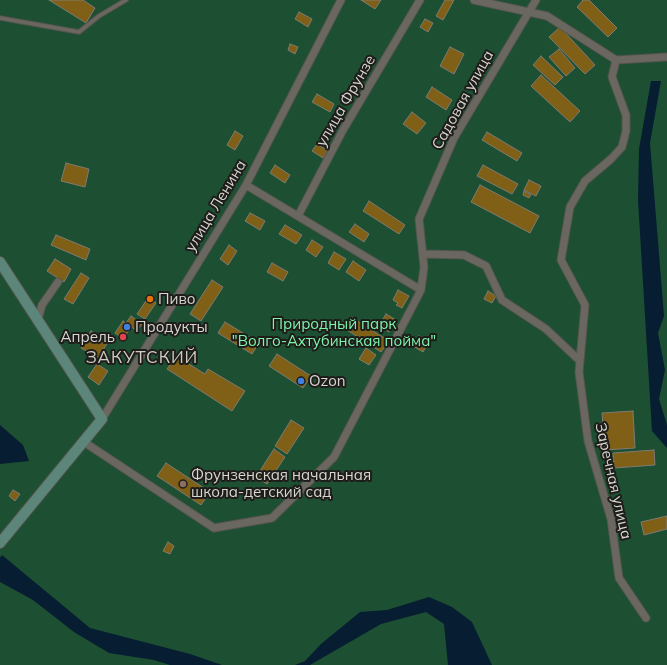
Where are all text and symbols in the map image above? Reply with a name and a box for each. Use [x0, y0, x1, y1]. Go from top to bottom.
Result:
street label: Садовая улица [428, 47, 498, 153]
street label: улица Фрунзе [313, 52, 379, 150]
street label: улица Ленина [182, 157, 250, 255]
place label: Пиво [158, 290, 195, 308]
marker: Пиво [145, 294, 155, 304]
park label: Природный парк "Волго-Ахтубинская пойма" [232, 315, 436, 350]
place label: Продукты [135, 318, 208, 336]
marker: Продукты [122, 322, 132, 332]
place label: Апрель [61, 328, 115, 346]
marker: Апрель [118, 332, 128, 342]
district label: ЗАКУТСКИЙ [86, 348, 198, 368]
place label: Ozon [309, 372, 346, 390]
marker: Ozon [296, 376, 306, 386]
street label: Заречная улица [591, 421, 635, 541]
place label: Фрунзенская начальная школа-детский сад [191, 466, 371, 501]
marker: Фрунзенская начальная школа-детский сад [178, 479, 188, 489]

